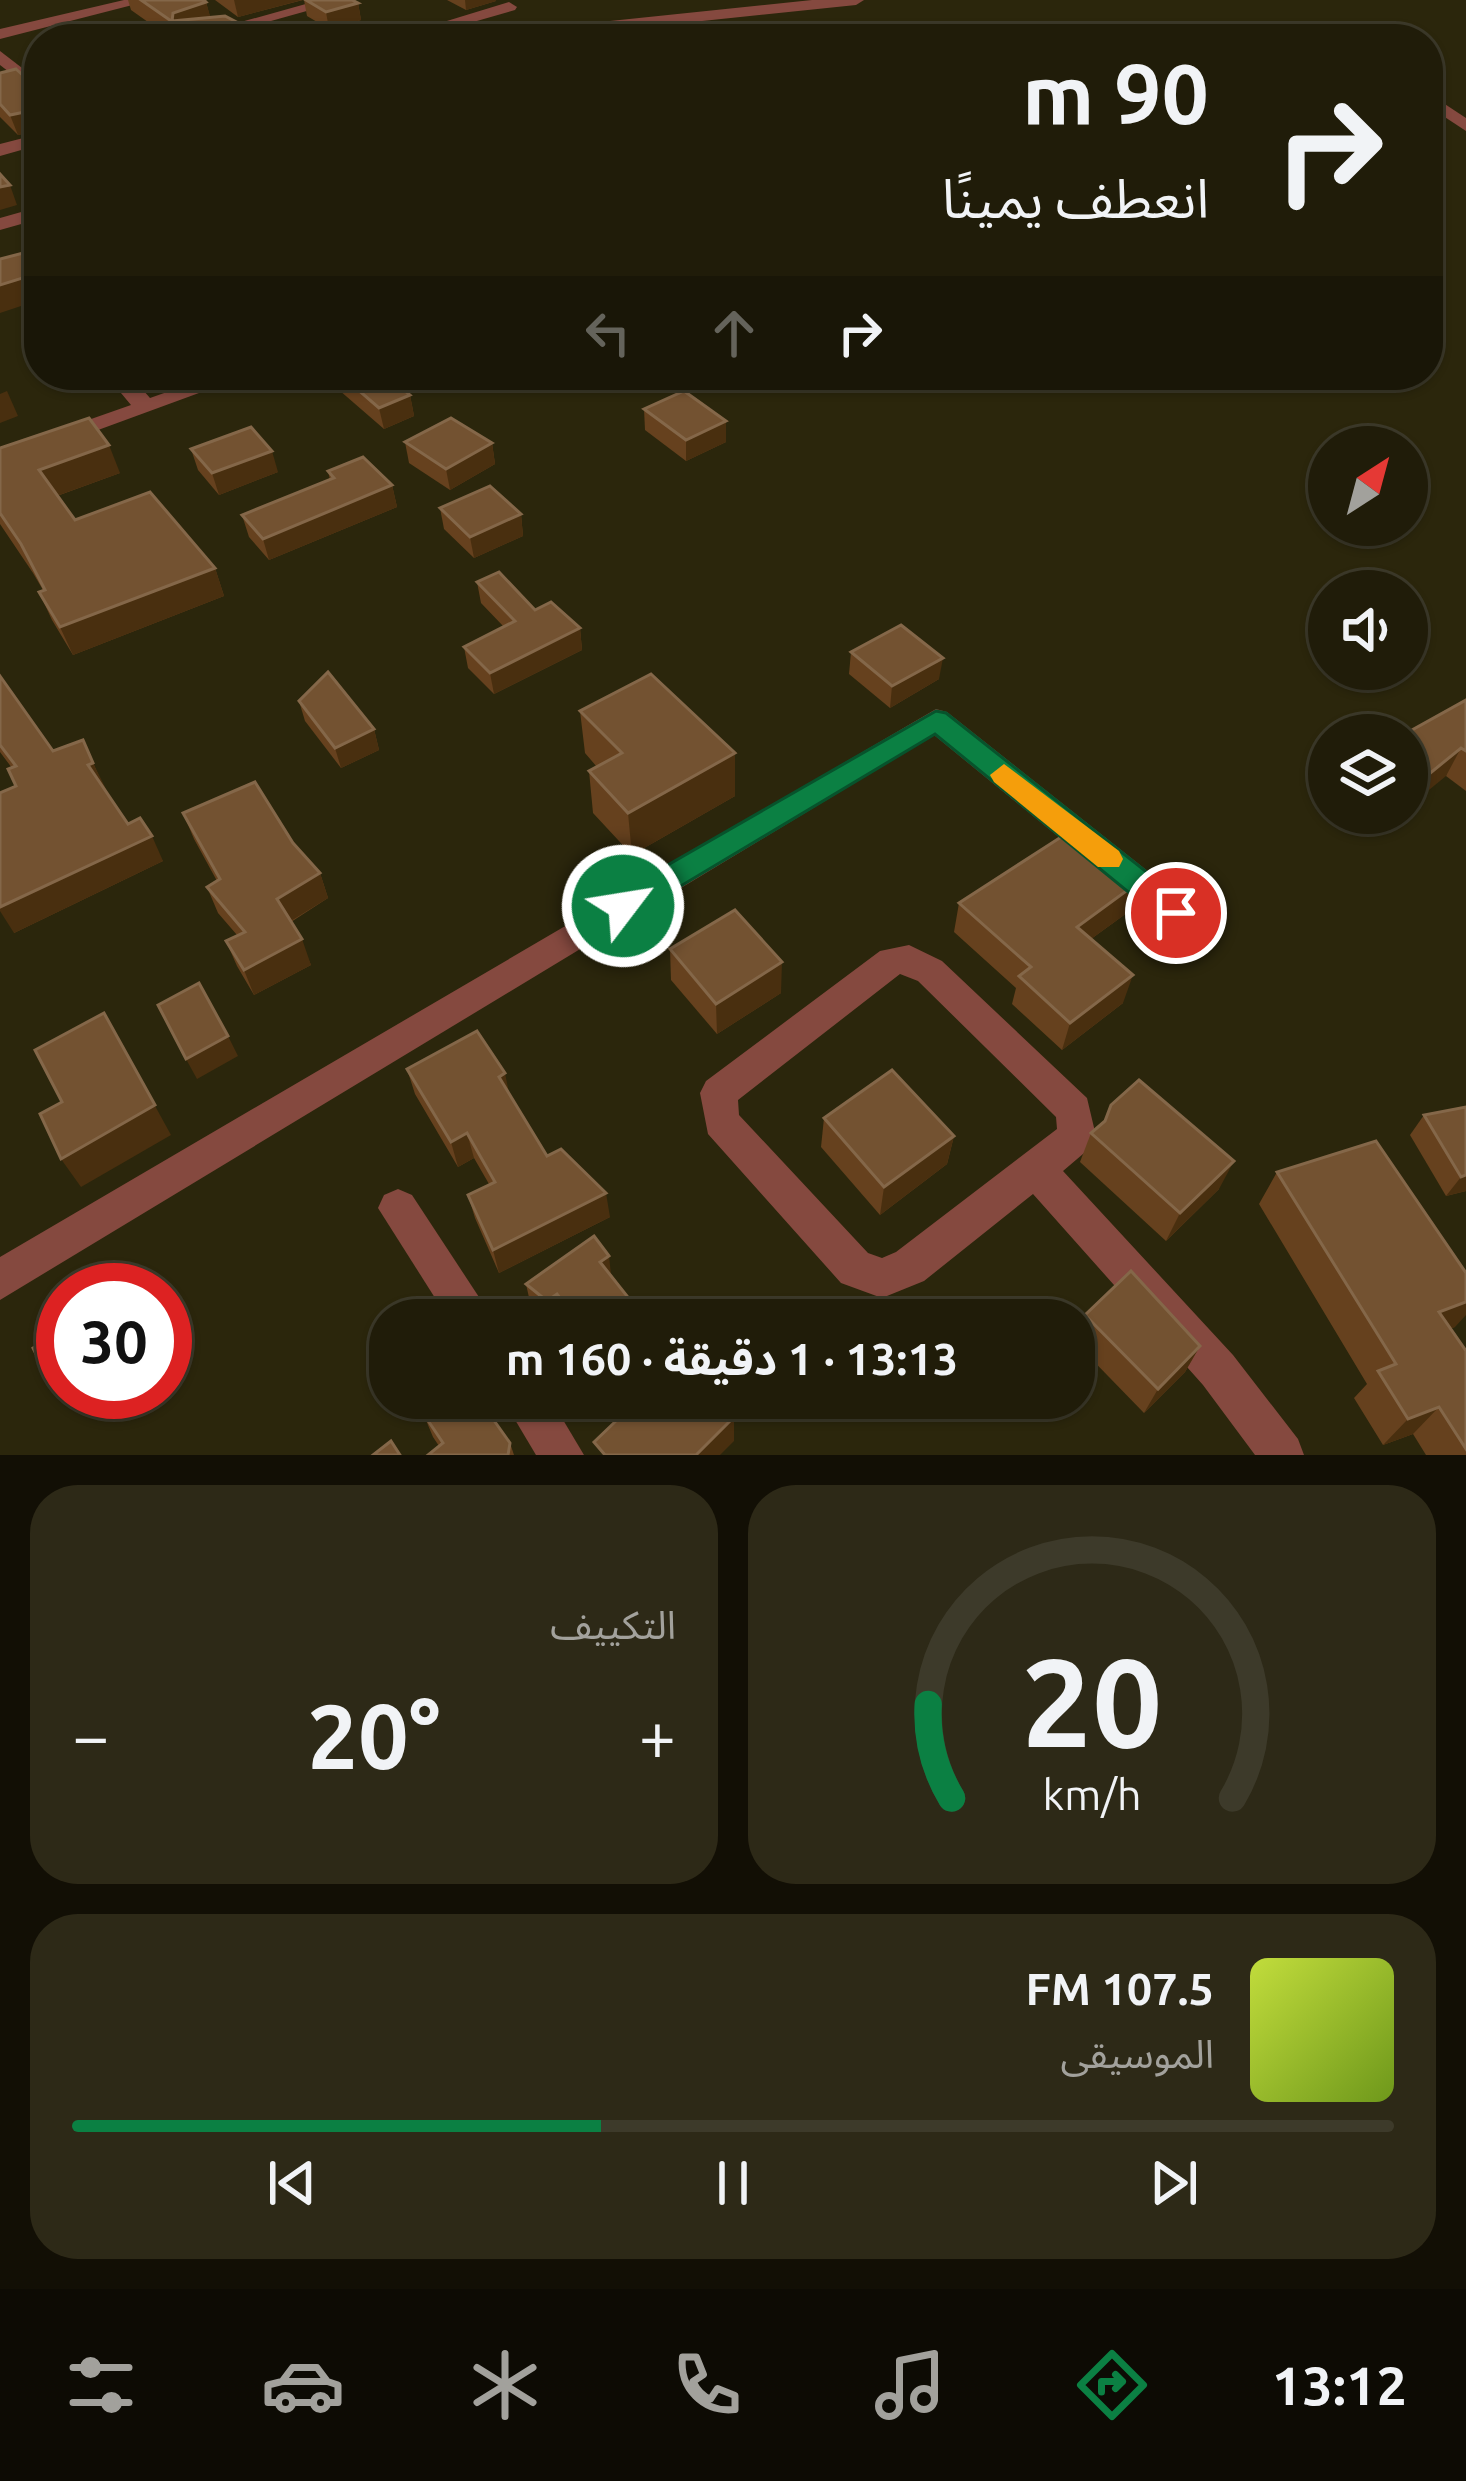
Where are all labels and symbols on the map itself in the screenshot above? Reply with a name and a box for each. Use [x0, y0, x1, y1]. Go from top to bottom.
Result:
north arrow [1308, 426, 1428, 546]
position arrow [560, 843, 686, 969]
pin [1125, 862, 1227, 964]
speed limit sign: 30 [36, 1263, 192, 1419]

